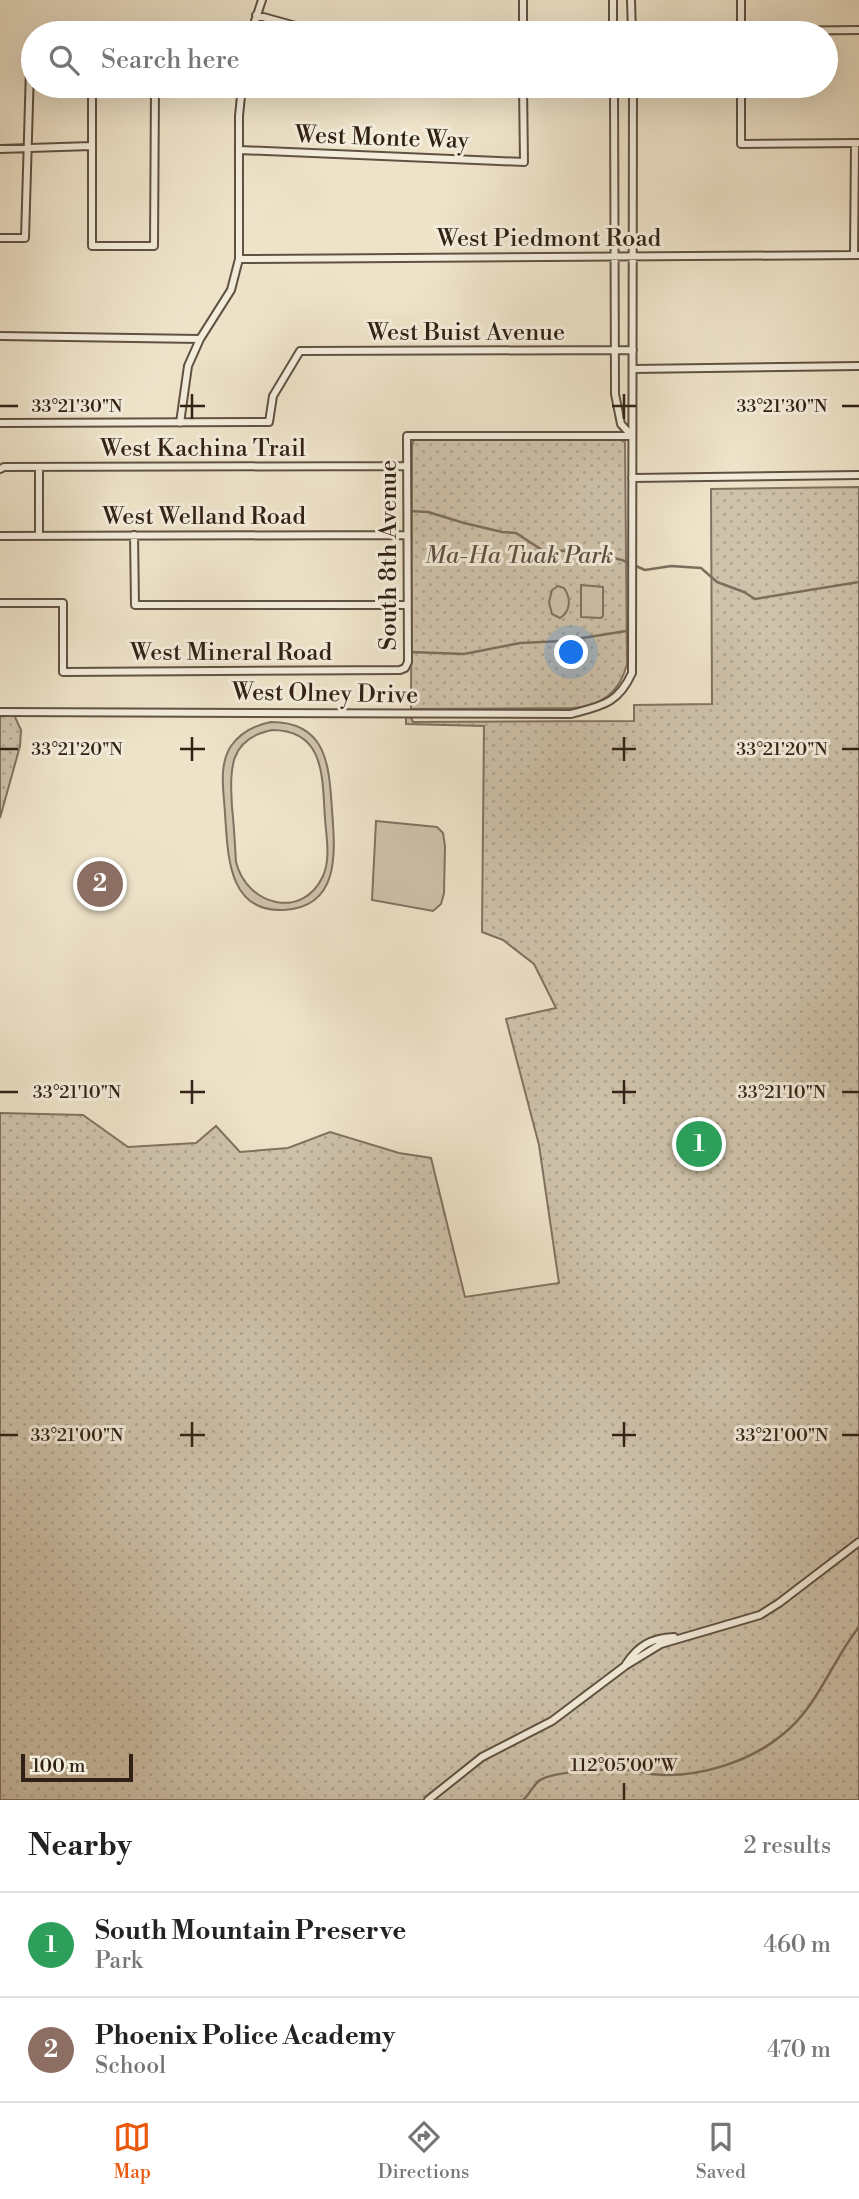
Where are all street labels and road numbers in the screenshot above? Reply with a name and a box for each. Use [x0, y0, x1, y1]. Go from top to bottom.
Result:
street label: West Monte Way [293, 120, 470, 156]
street label: West Piedmont Road [436, 224, 662, 254]
street label: West Buist Avenue [366, 318, 565, 348]
street label: West Kachina Trail [99, 434, 306, 464]
street label: South 8th Avenue [374, 460, 404, 650]
street label: West Welland Road [101, 502, 306, 532]
street label: West Mineral Road [129, 638, 332, 668]
street label: West Olney Drive [231, 677, 418, 711]

